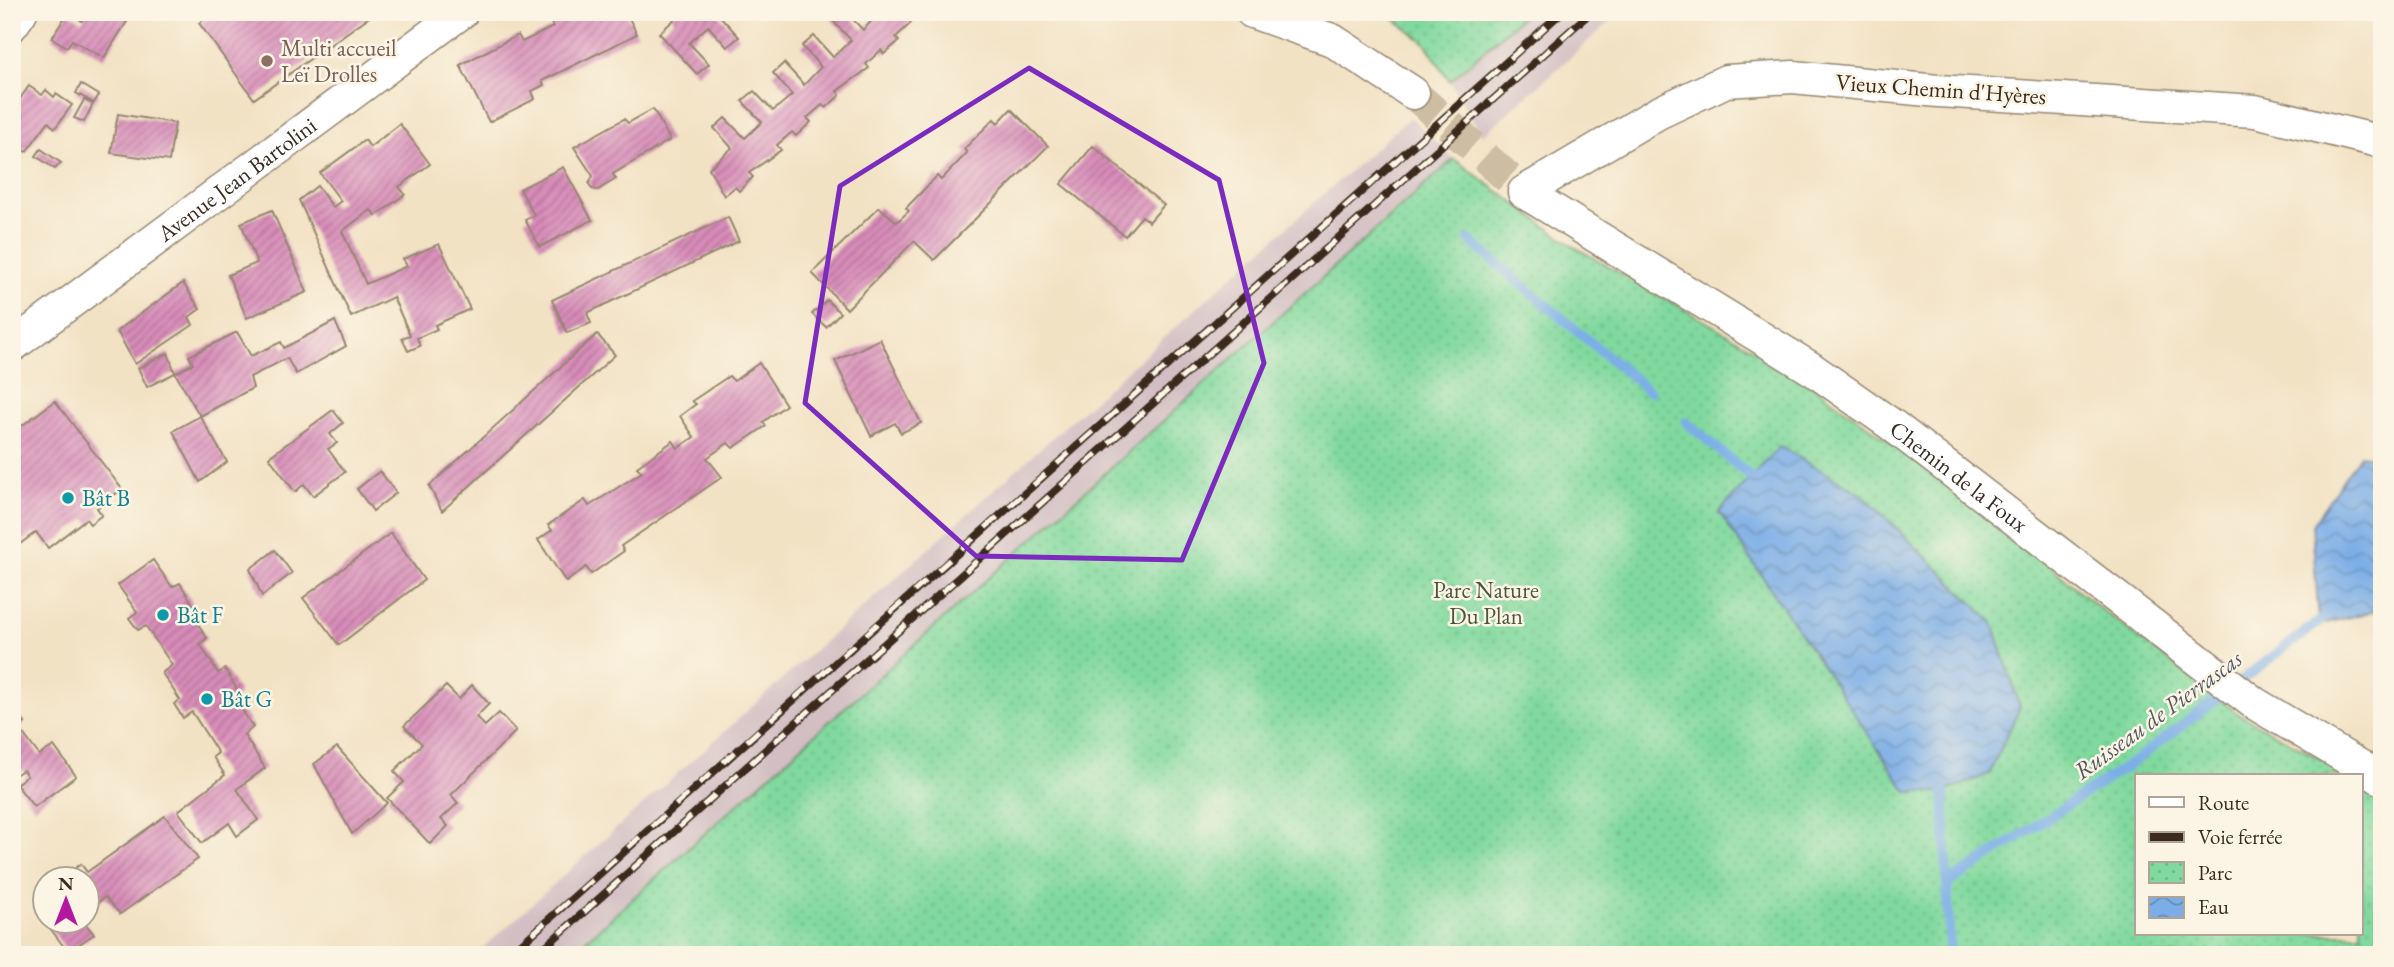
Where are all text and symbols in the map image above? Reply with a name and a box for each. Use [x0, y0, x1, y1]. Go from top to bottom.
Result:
place label: Multi accueil Leï Drolles [281, 33, 397, 89]
marker: Multi accueil Leï Drolles [259, 53, 275, 69]
street label: Vieux Chemin d'Hyères [1835, 67, 2047, 111]
street label: Avenue Jean Bartolini [150, 110, 323, 249]
street label: Chemin de la Foux [1884, 414, 2034, 539]
place label: Bât B [82, 483, 130, 513]
marker: Bât B [60, 490, 76, 506]
park label: Parc Nature Du Plan [1433, 575, 1539, 631]
place label: Bât F [177, 600, 224, 630]
marker: Bât F [155, 607, 171, 623]
water label: Ruisseau de Pierrascas [2067, 643, 2248, 786]
place label: Bât G [221, 684, 272, 714]
marker: Bât G [199, 691, 215, 707]
legend [2135, 774, 2362, 936]
text: Route [2198, 789, 2249, 816]
text: Voie ferrée [2198, 823, 2282, 850]
text: Parc [2198, 859, 2232, 886]
north arrow [32, 866, 102, 936]
text: N [58, 871, 74, 896]
text: Eau [2198, 893, 2229, 920]

